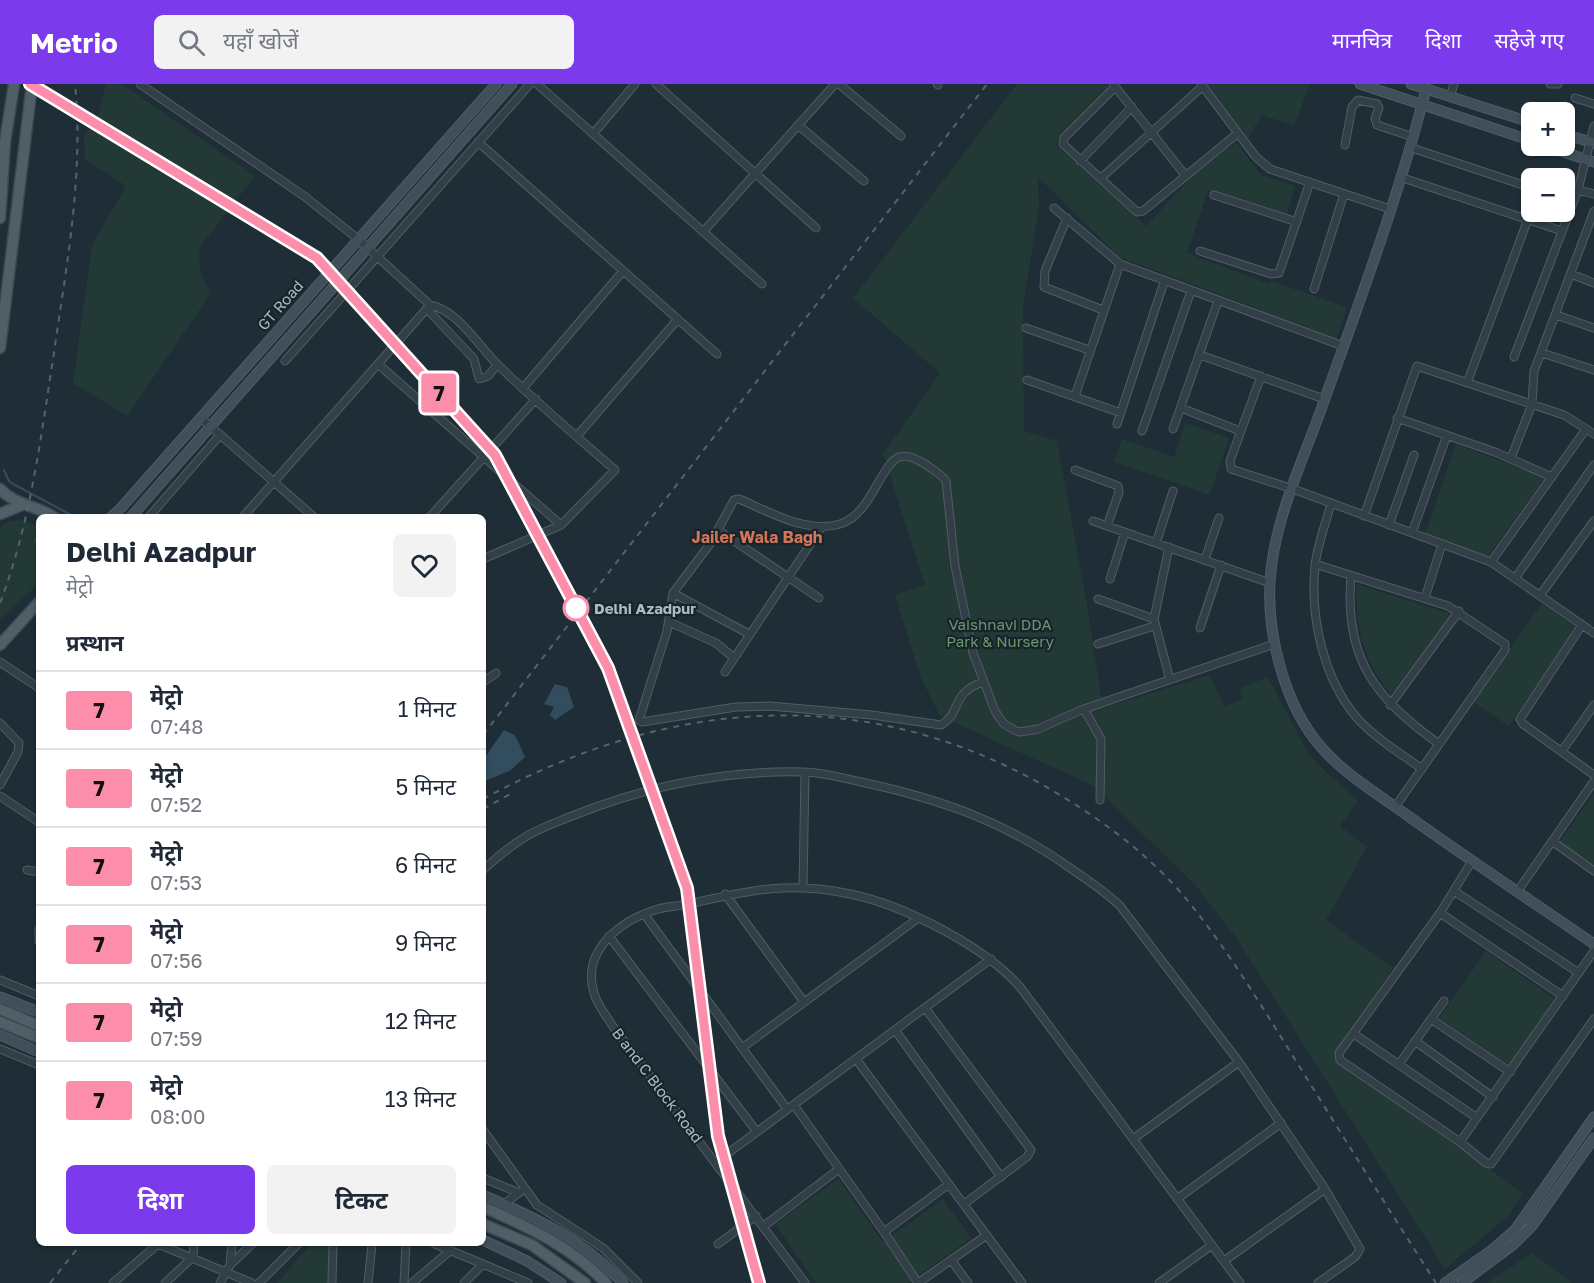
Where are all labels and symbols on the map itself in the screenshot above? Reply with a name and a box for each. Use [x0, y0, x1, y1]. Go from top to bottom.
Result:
street label: GT Road [254, 276, 306, 334]
line badge: 7 [420, 374, 458, 412]
district label: Jailer Wala Bagh [692, 527, 822, 547]
marker: Delhi Azadpur [563, 595, 589, 621]
place label: Delhi Azadpur [594, 599, 696, 617]
park label: Vaishnavi DDA Park & Nursery [946, 615, 1054, 650]
street label: B and C Block Road [609, 1024, 707, 1146]

